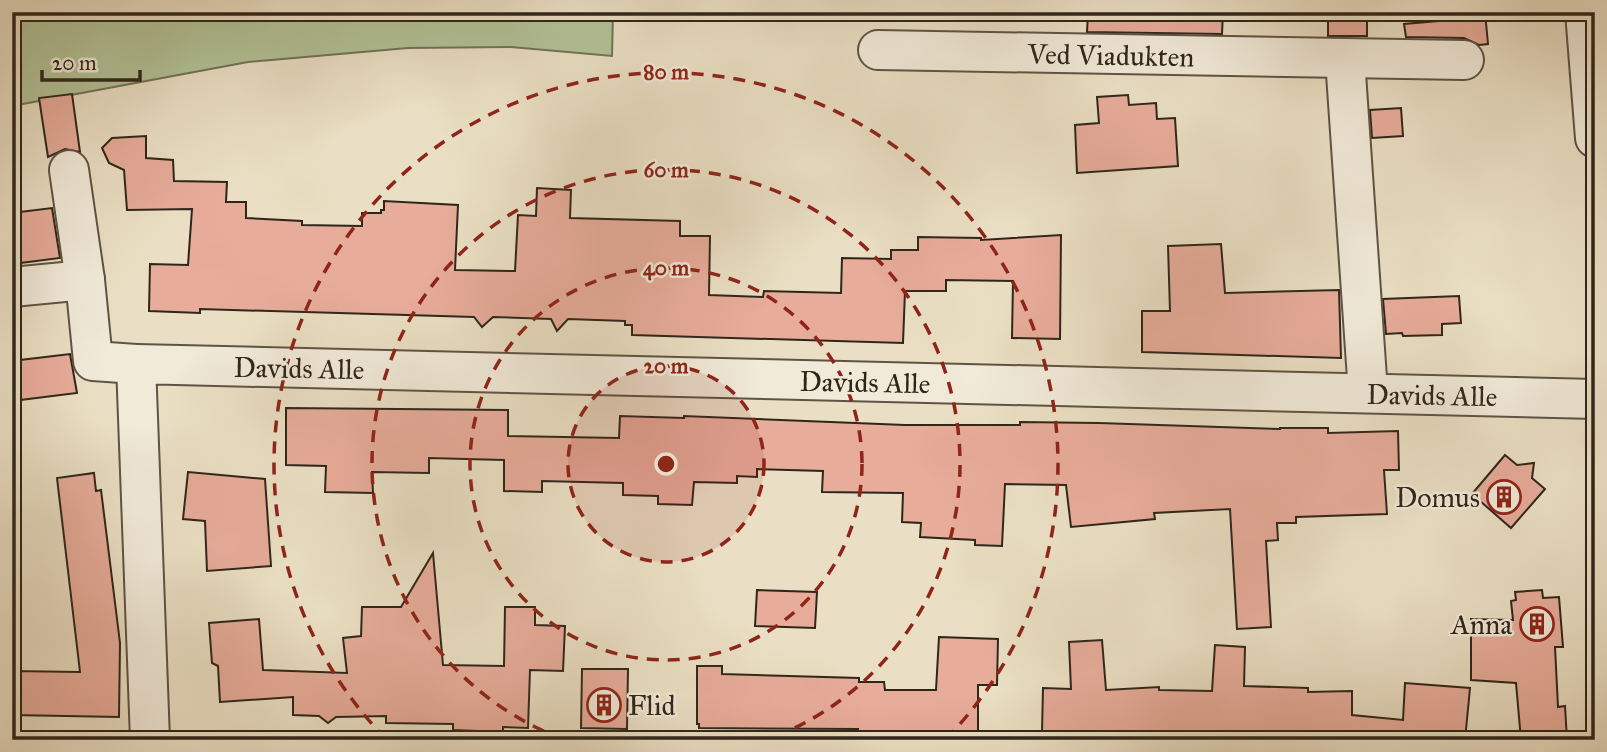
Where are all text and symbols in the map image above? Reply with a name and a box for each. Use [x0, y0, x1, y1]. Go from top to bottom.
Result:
street label: Ved Viadukten [1026, 37, 1195, 74]
scale bar [42, 38, 140, 82]
text: 20 m [52, 50, 97, 76]
text: 80 m [643, 59, 689, 85]
text: 60 m [643, 157, 689, 183]
text: 40 m [643, 255, 689, 281]
street label: Davids Alle [233, 350, 365, 387]
text: 20 m [644, 353, 689, 379]
street label: Davids Alle [799, 364, 931, 401]
street label: Davids Alle [1366, 377, 1498, 414]
centre of rings [654, 452, 678, 476]
building icon: Domus [1485, 478, 1523, 516]
place label: Domus [1395, 480, 1480, 515]
building icon: Anna [1518, 605, 1556, 643]
place label: Anna [1450, 607, 1512, 642]
building icon: Flid [585, 686, 623, 724]
place label: Flid [628, 688, 676, 723]

